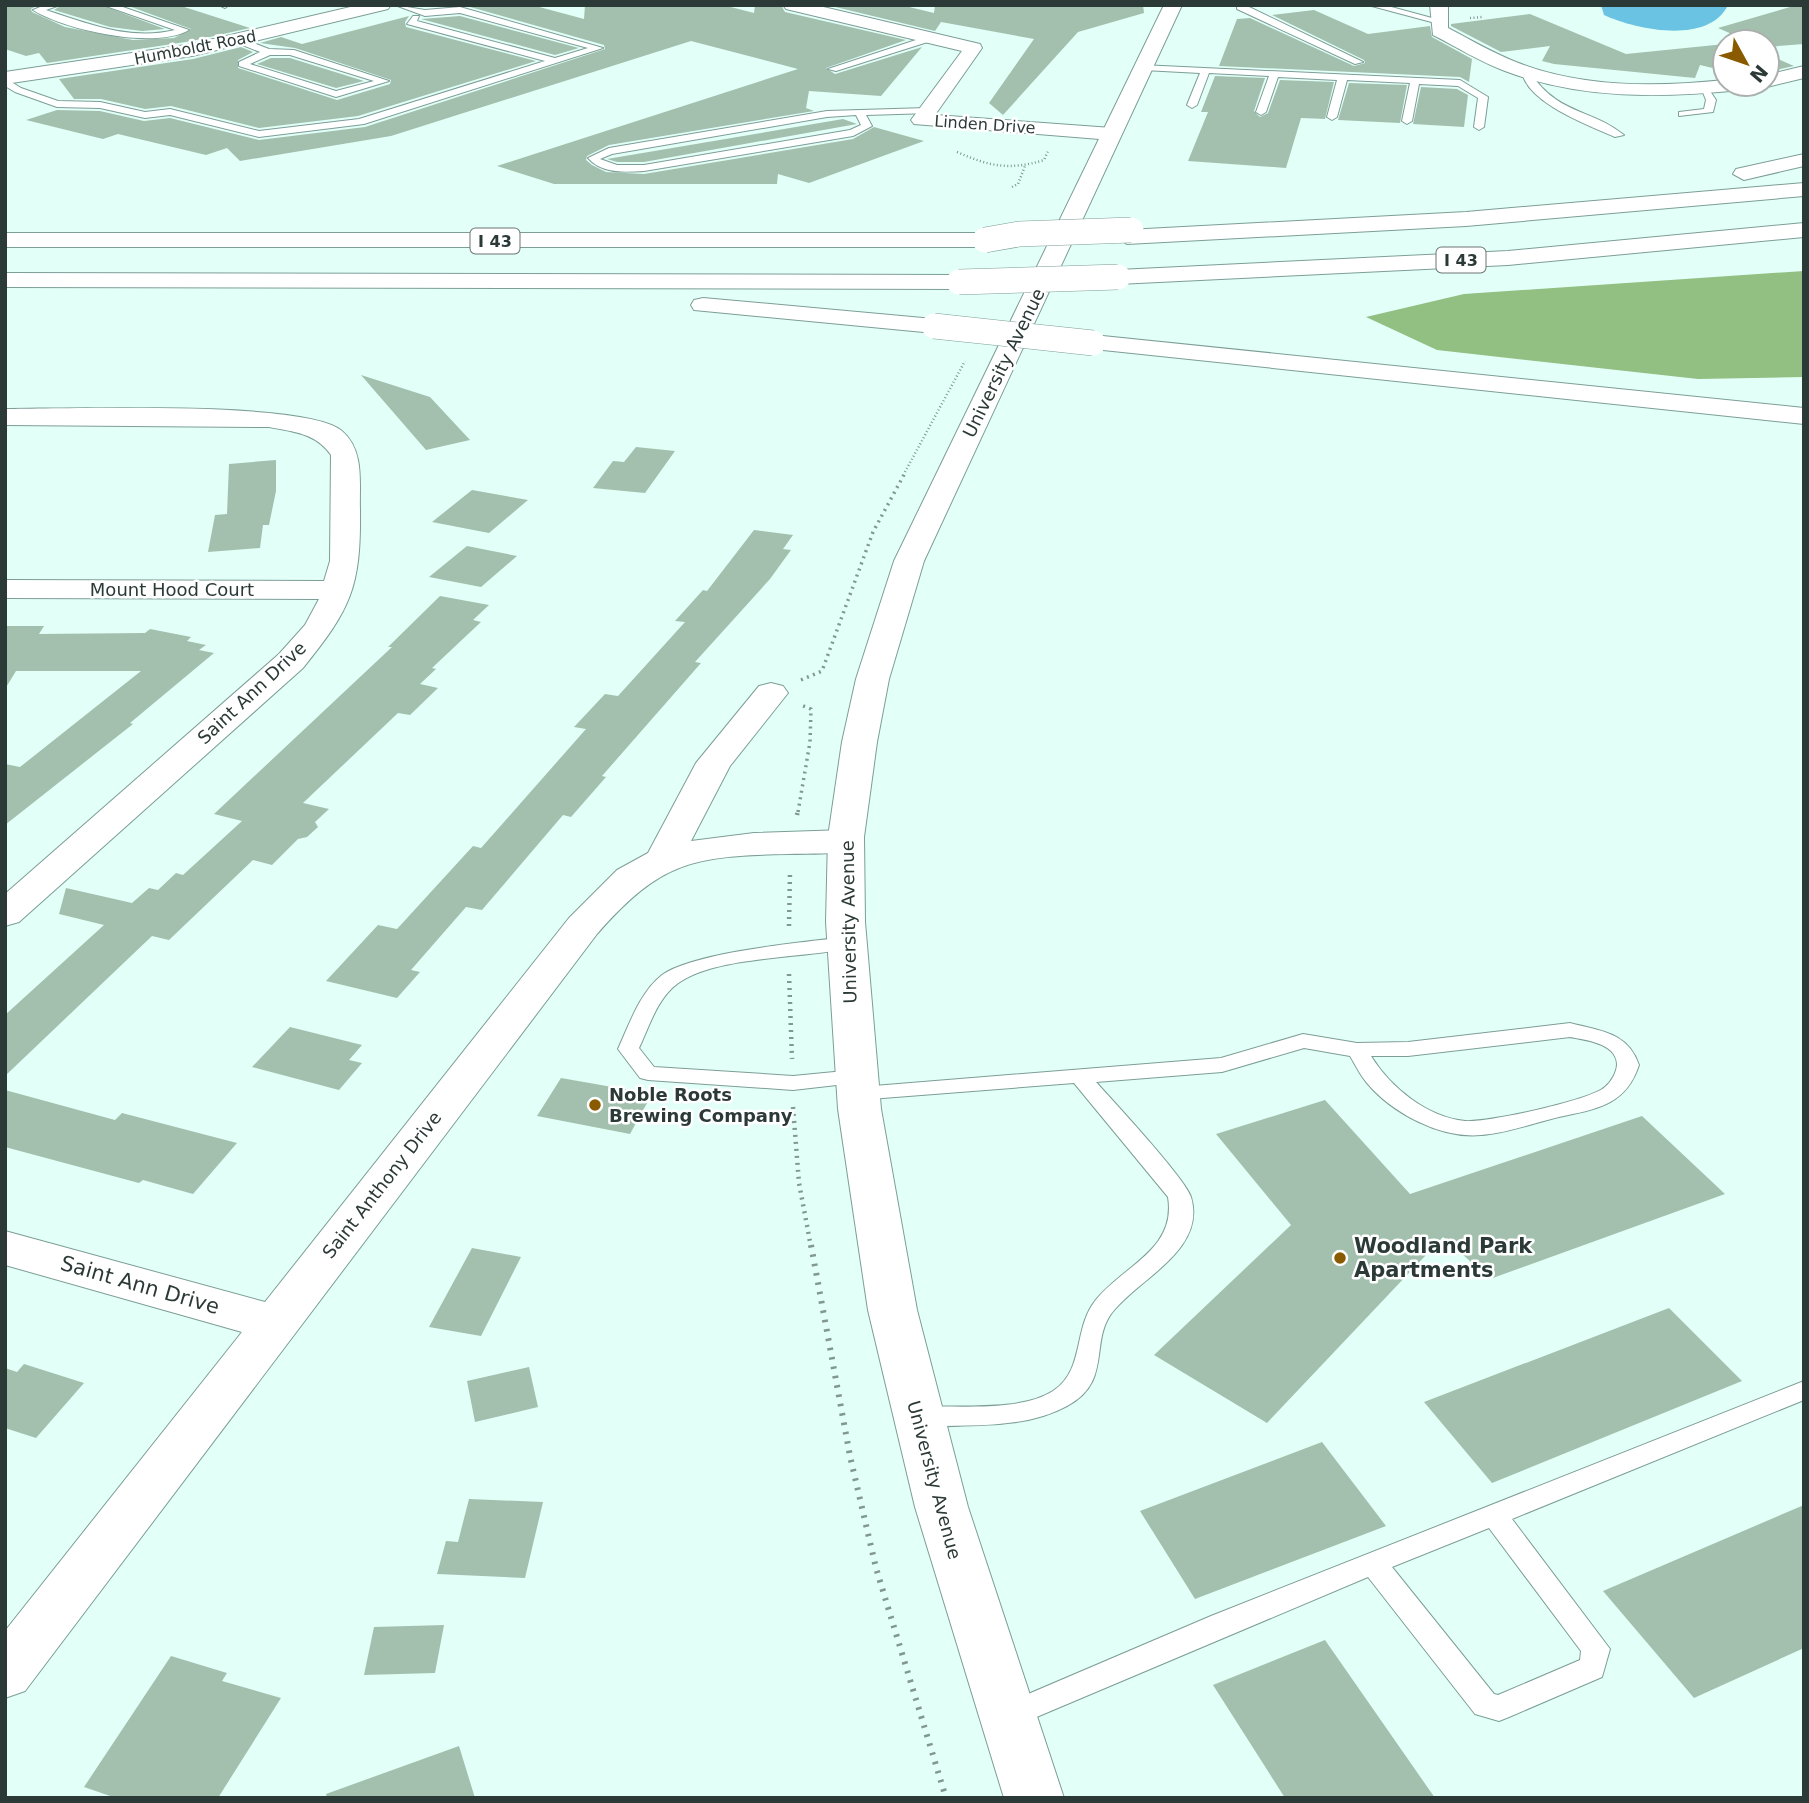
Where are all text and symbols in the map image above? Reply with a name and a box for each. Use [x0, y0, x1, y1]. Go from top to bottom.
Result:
street label: Humboldt Road [133, 26, 258, 69]
north arrow [1711, 28, 1781, 98]
text: N [1745, 61, 1773, 87]
street label: Linden Drive [934, 111, 1036, 138]
road number: I 43 [470, 229, 520, 254]
road number: I 43 [1436, 248, 1486, 272]
street label: University Avenue [958, 285, 1049, 441]
street label: Mount Hood Court [90, 579, 254, 600]
street label: Saint Ann Drive [193, 637, 310, 748]
street label: University Avenue [837, 840, 860, 1004]
place label: Noble Roots Brewing Company [609, 1084, 793, 1126]
marker: Noble Roots Brewing Company [587, 1097, 603, 1113]
street label: Saint Anthony Drive [318, 1107, 445, 1262]
place label: Woodland Park Apartments [1354, 1234, 1533, 1282]
marker: Woodland Park Apartments [1332, 1250, 1348, 1266]
street label: Saint Ann Drive [58, 1251, 222, 1319]
street label: University Avenue [903, 1398, 966, 1562]

